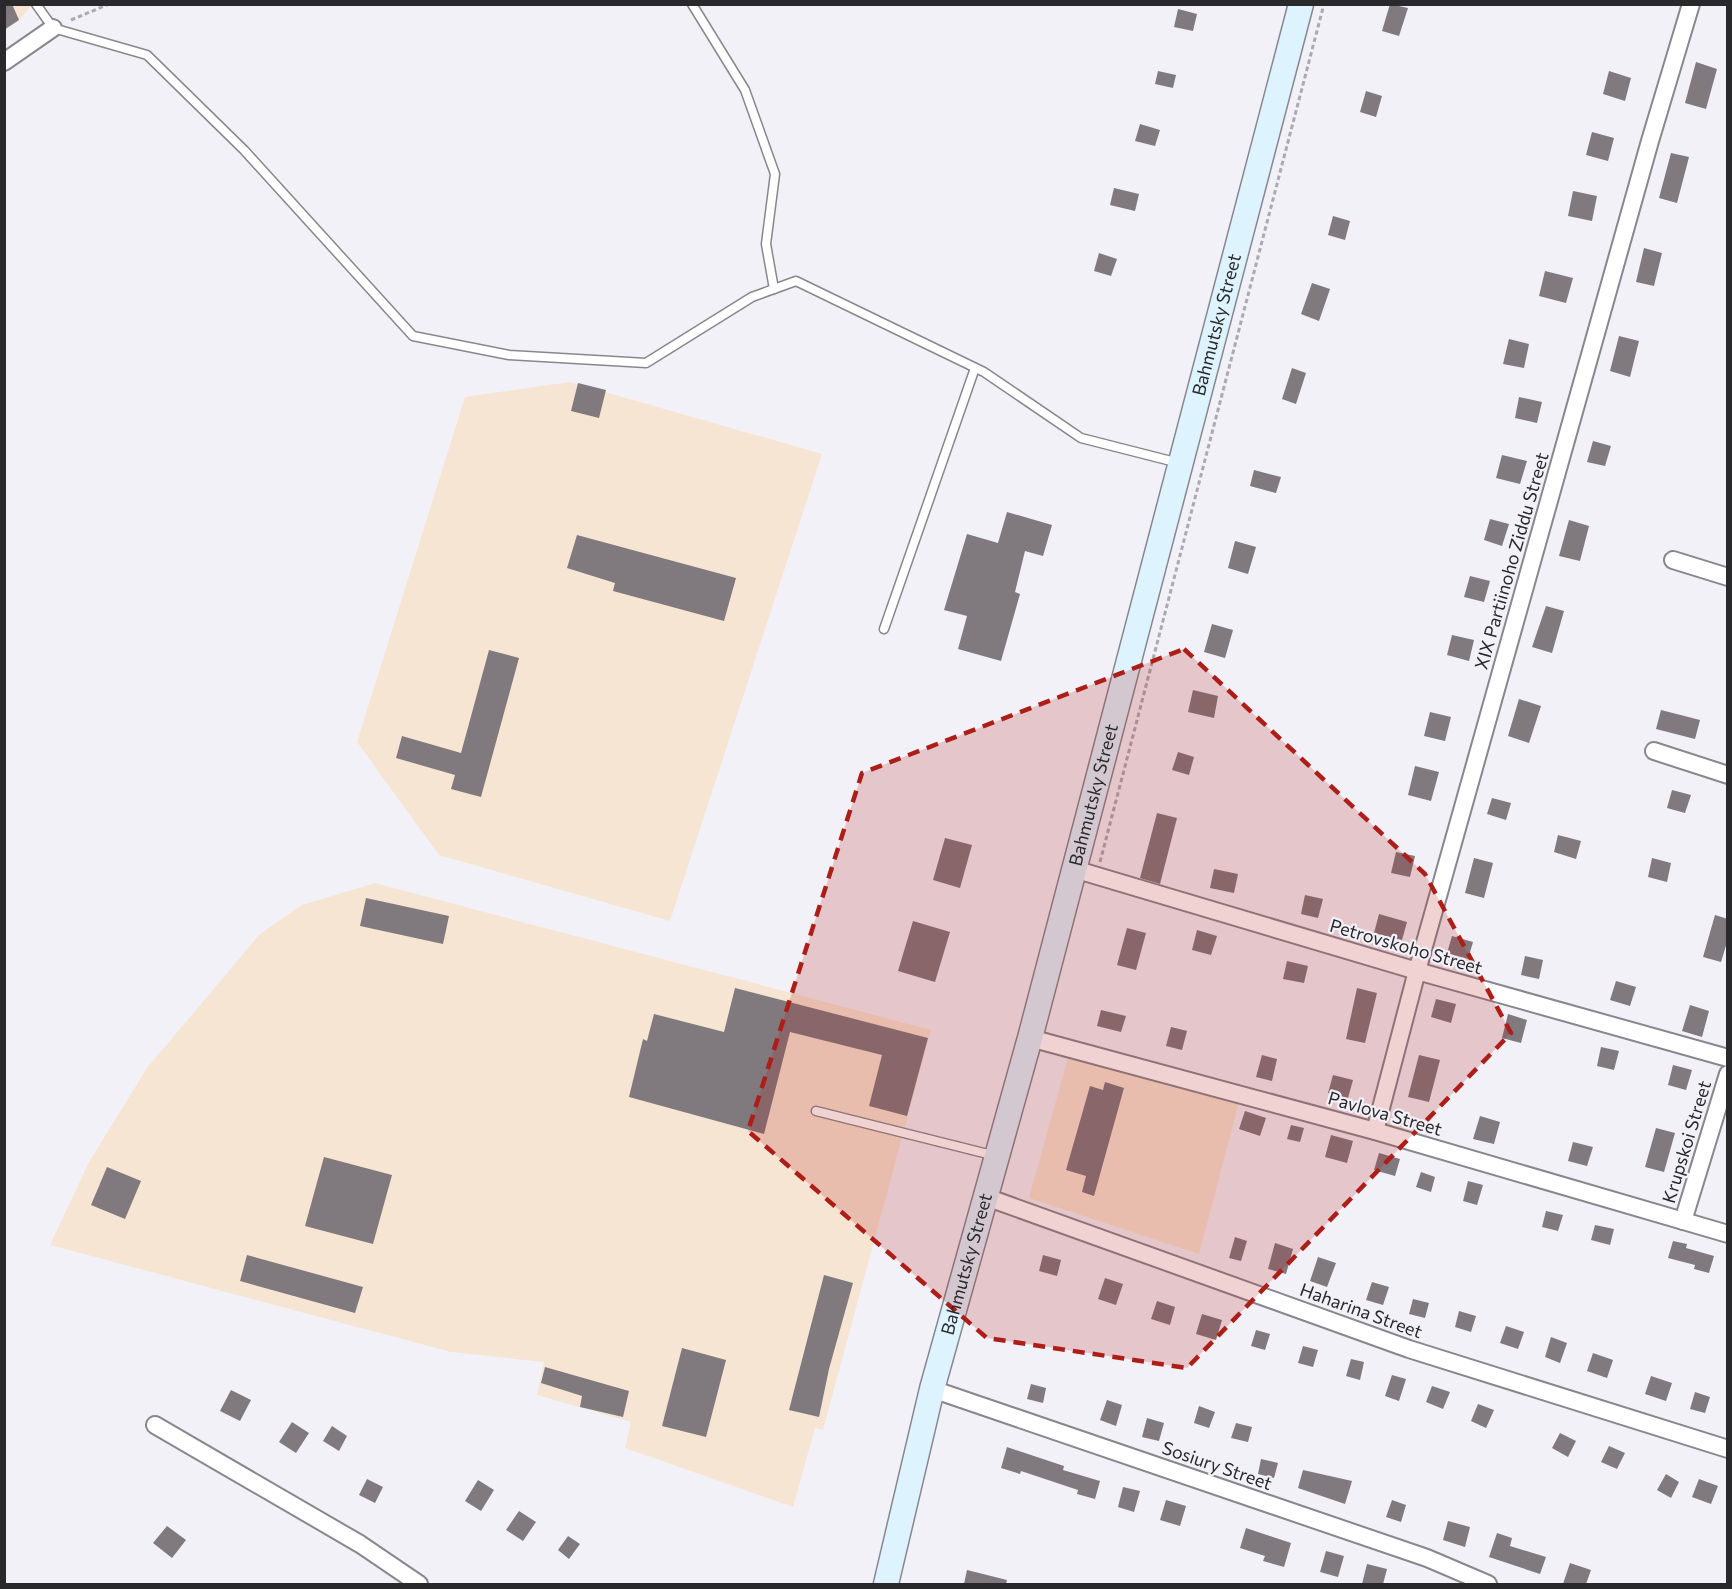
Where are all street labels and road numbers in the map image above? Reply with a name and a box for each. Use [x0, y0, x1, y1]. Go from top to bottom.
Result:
street label: Bahmutsky Street [1187, 251, 1245, 398]
street label: XIX Partiinoho Ziddu Street [1469, 450, 1553, 672]
street label: Bahmutsky Street [1064, 721, 1122, 868]
street label: Petrovskoho Street [1327, 914, 1485, 978]
street label: Krupskoi Street [1657, 1078, 1715, 1206]
street label: Pavlova Street [1326, 1086, 1445, 1140]
street label: Bahmutsky Street [936, 1190, 996, 1337]
street label: Haharina Street [1297, 1278, 1425, 1342]
street label: Sosiury Street [1159, 1436, 1275, 1494]

